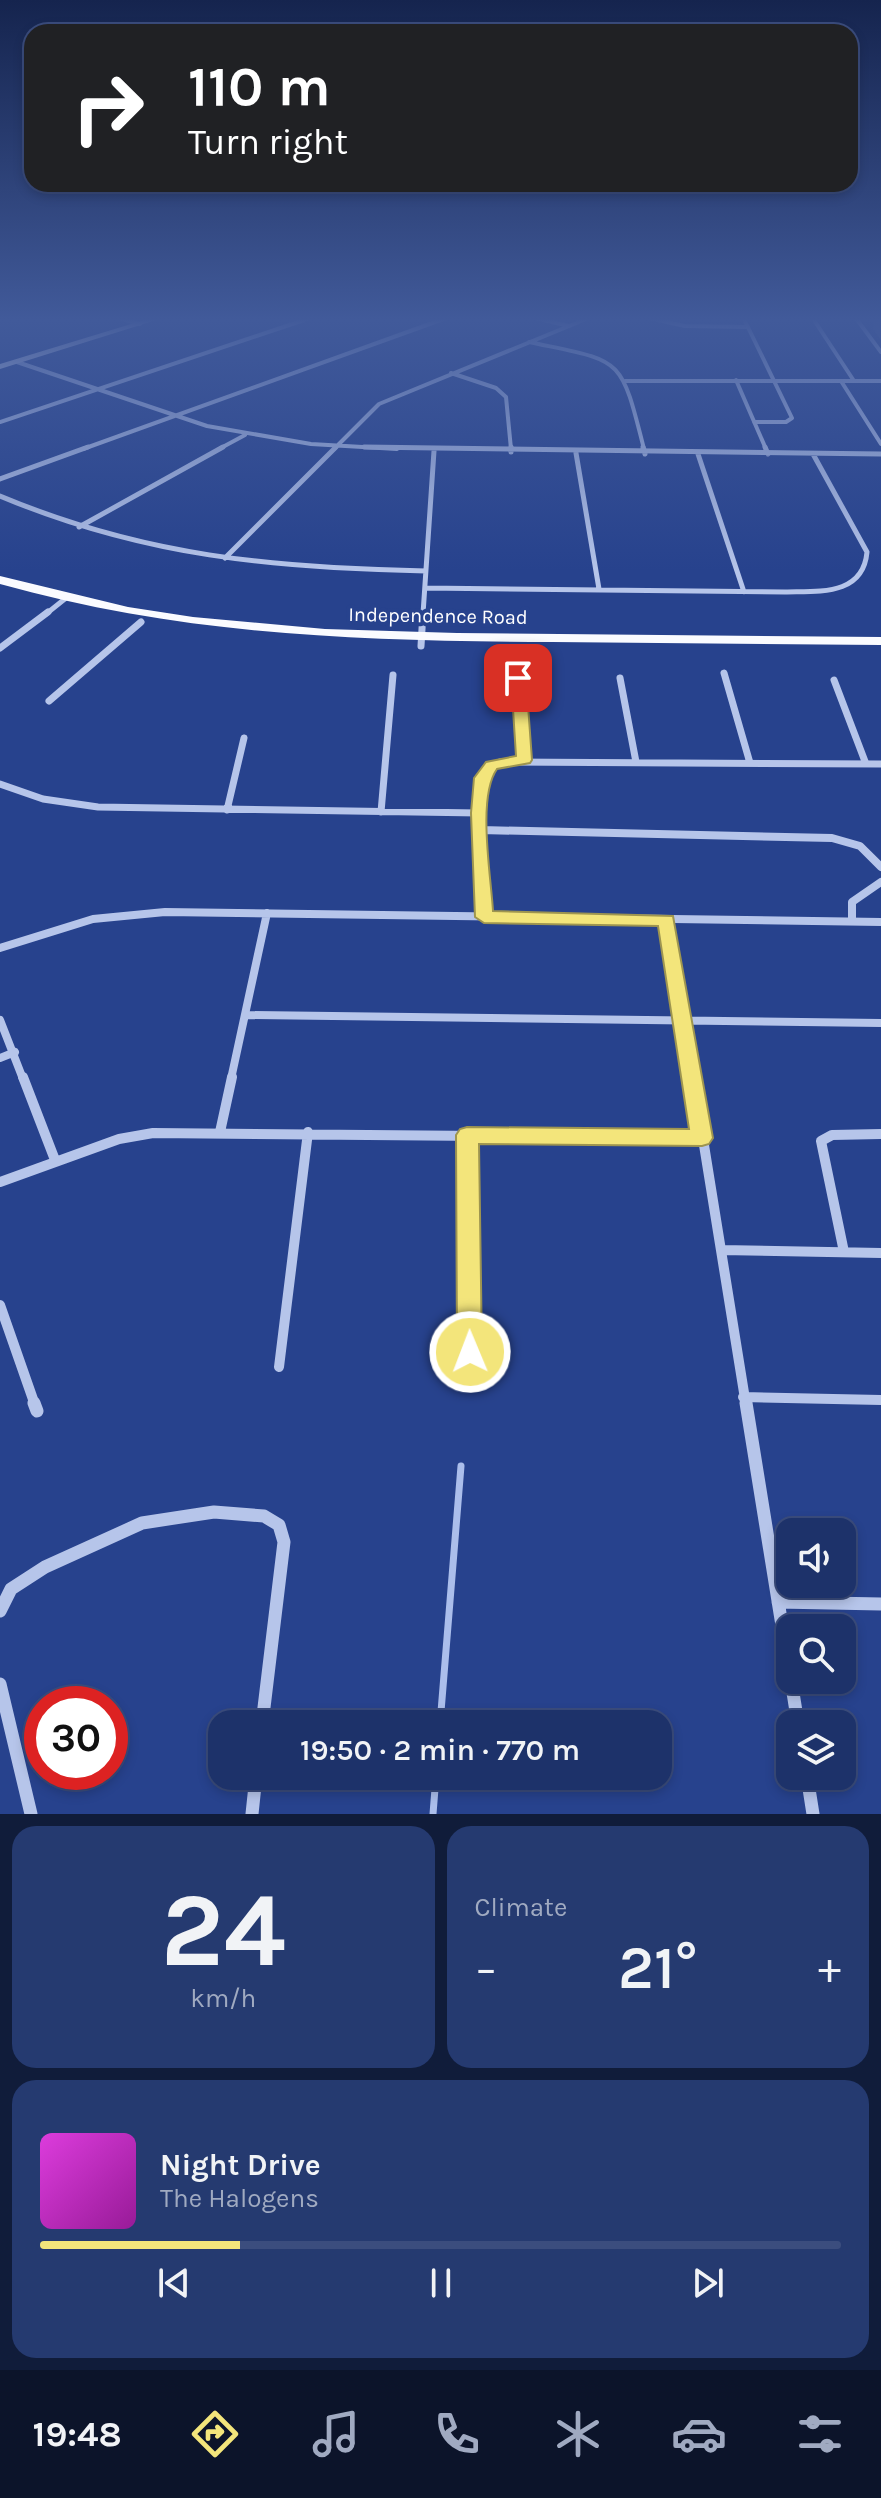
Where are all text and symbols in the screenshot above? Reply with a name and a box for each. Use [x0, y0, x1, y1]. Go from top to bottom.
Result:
text: 110 m [188, 54, 331, 119]
icon: right [56, 56, 160, 160]
text: Turn right [188, 121, 348, 163]
street label: Independence Road [348, 603, 528, 629]
pin [484, 644, 552, 712]
icon: arrive [496, 656, 540, 700]
position arrow [428, 1310, 512, 1394]
map controls [776, 1518, 856, 1790]
button: sound [776, 1518, 856, 1598]
button: search [776, 1614, 856, 1694]
speed limit sign: 30 [24, 1686, 128, 1790]
button: layers [776, 1710, 856, 1790]
text: 19:50 · 2 min · 770 m [300, 1732, 580, 1768]
text: 24 [161, 1870, 286, 1991]
text: Climate [475, 1892, 567, 1923]
text: 21° [618, 1933, 697, 2003]
text: − [475, 1943, 498, 1994]
text: + [818, 1943, 841, 1994]
text: km/h [190, 1983, 256, 2014]
text: Night Drive [160, 2147, 321, 2183]
text: The Halogens [160, 2183, 319, 2214]
icon: previous [152, 2261, 196, 2305]
icon: pause [419, 2261, 463, 2305]
icon: next [686, 2261, 730, 2305]
icon: directions [187, 2406, 243, 2462]
icon: music [308, 2406, 364, 2462]
icon: phone [429, 2406, 485, 2462]
icon: climate [550, 2406, 606, 2462]
icon: car [671, 2406, 727, 2462]
icon: filters [792, 2406, 848, 2462]
text: 19:48 [33, 2413, 122, 2455]

